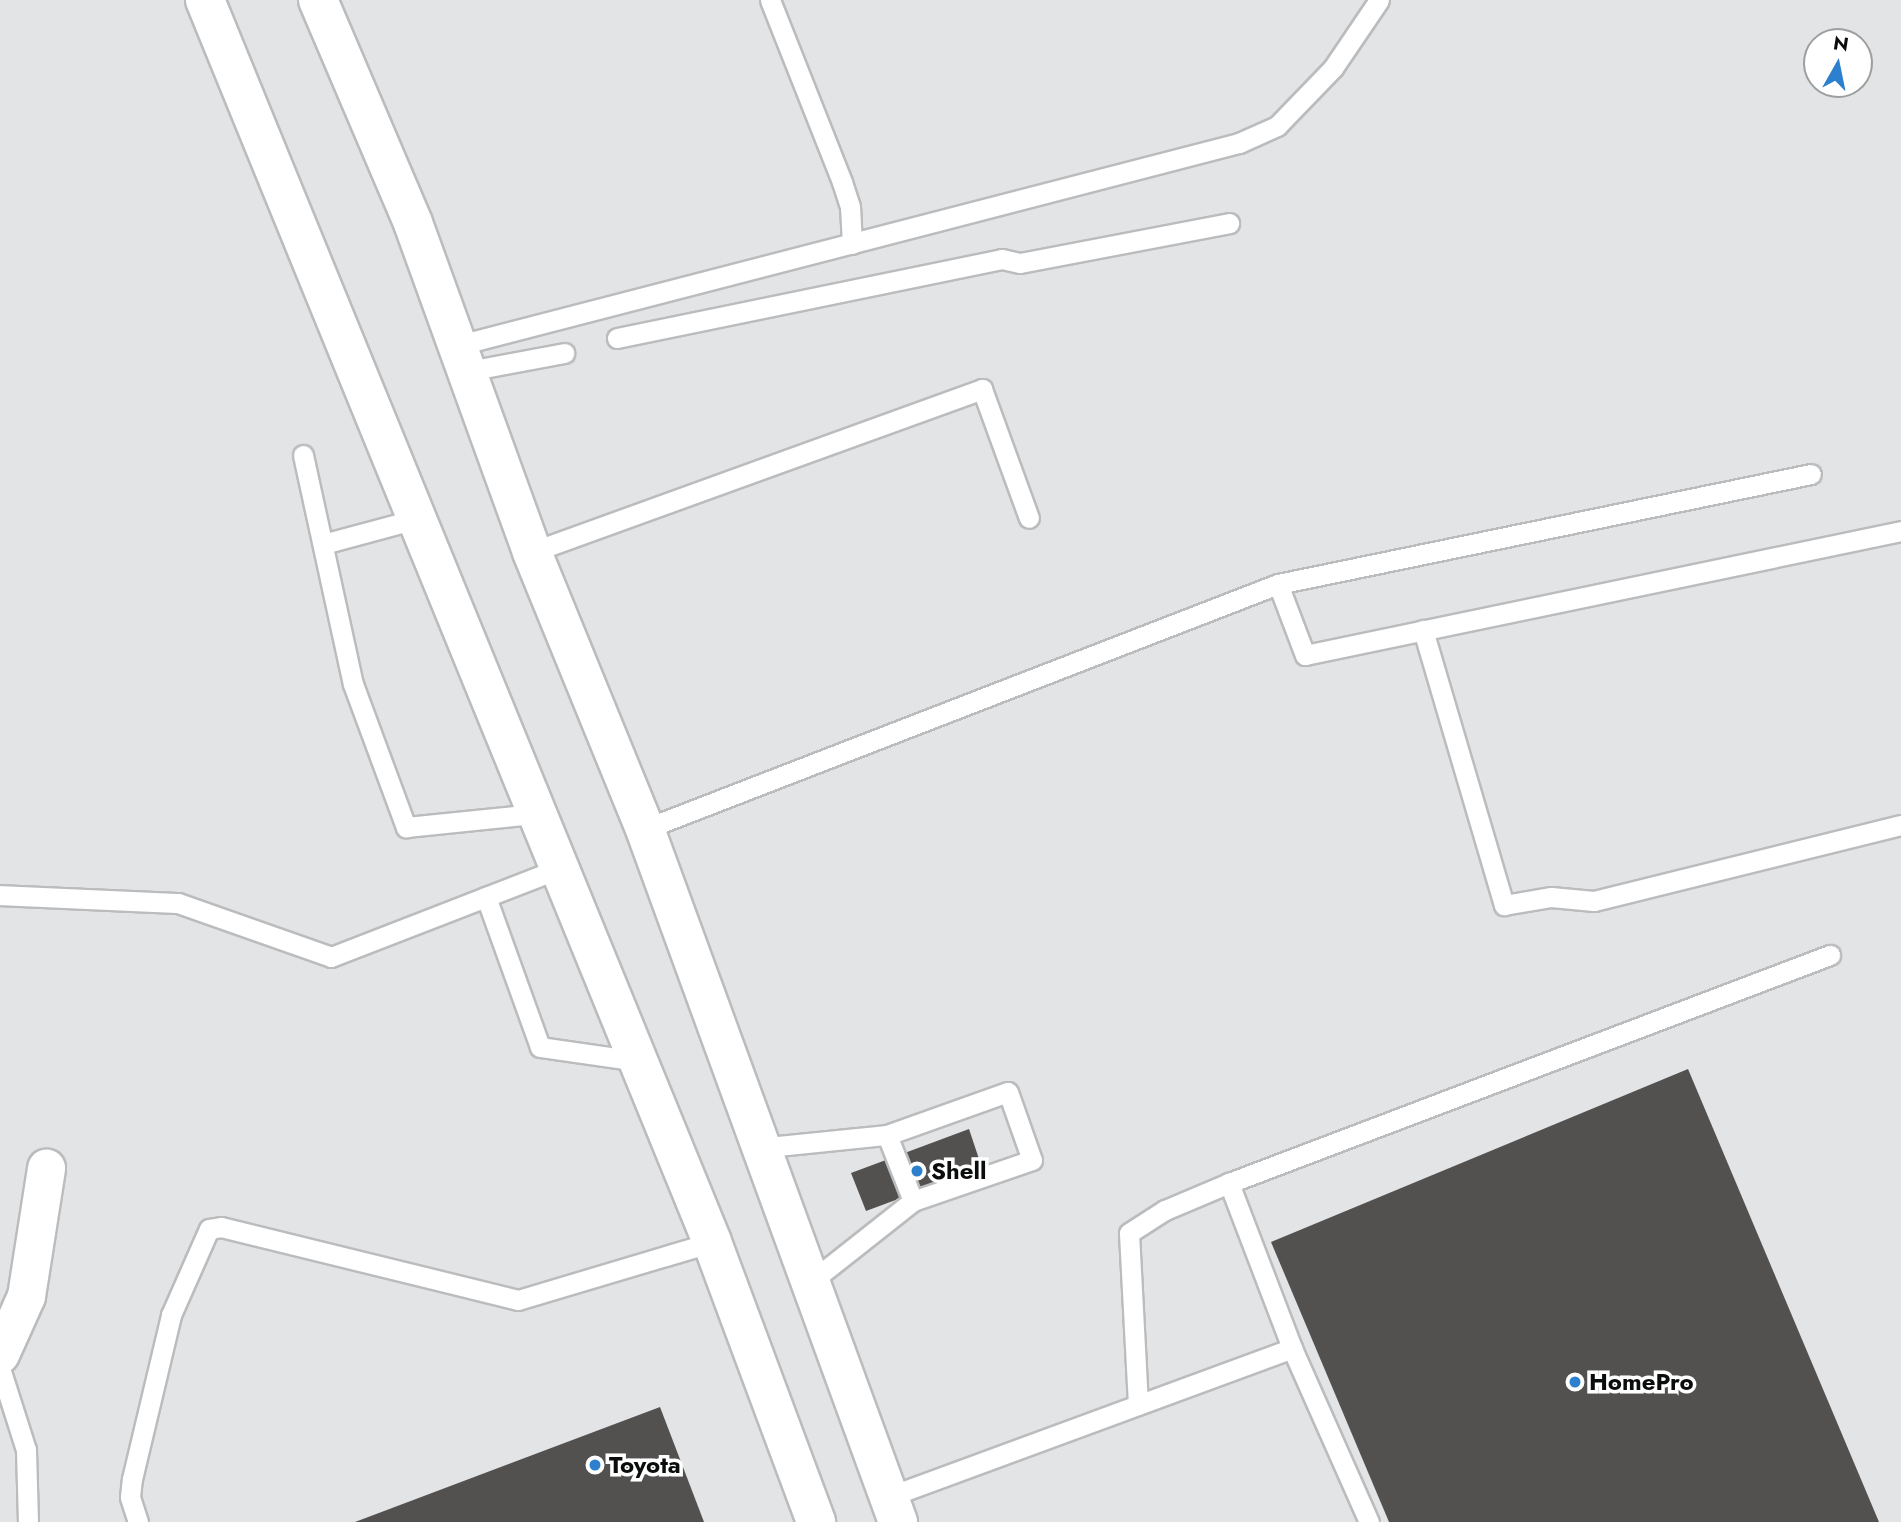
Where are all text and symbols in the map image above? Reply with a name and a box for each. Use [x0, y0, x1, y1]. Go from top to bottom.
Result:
north arrow [1803, 28, 1873, 98]
text: N [1831, 29, 1851, 58]
place label: Shell [931, 1157, 986, 1185]
marker: Shell [909, 1163, 925, 1179]
place label: HomePro [1589, 1368, 1694, 1396]
marker: HomePro [1567, 1374, 1583, 1390]
place label: Toyota [609, 1451, 681, 1479]
marker: Toyota [587, 1457, 603, 1473]

